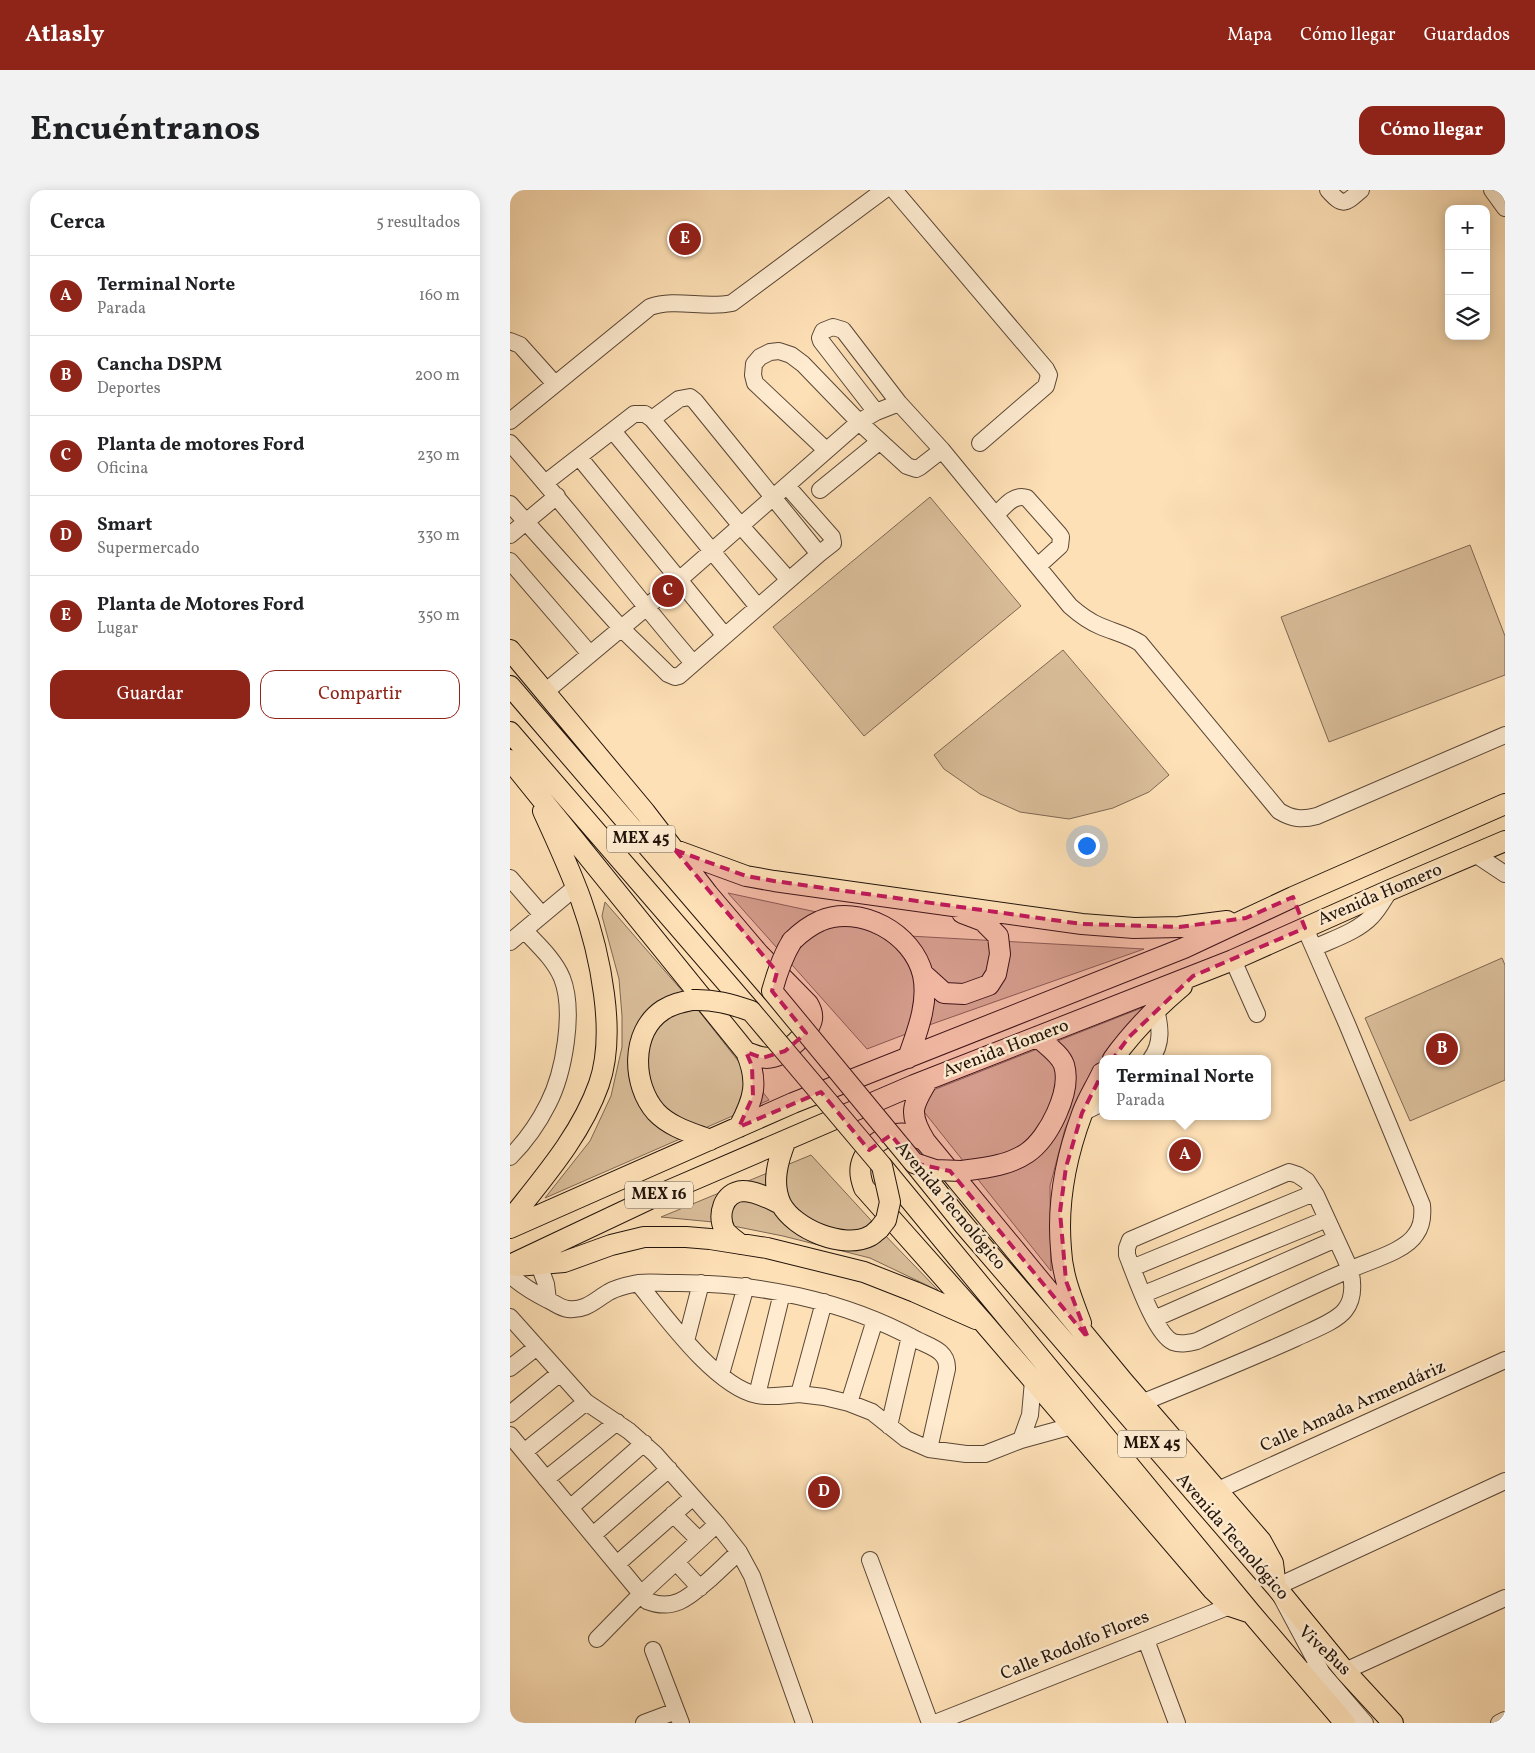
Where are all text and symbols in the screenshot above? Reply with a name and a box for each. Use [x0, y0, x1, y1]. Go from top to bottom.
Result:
text: Atlasly [25, 18, 104, 52]
text: Mapa [1227, 23, 1272, 48]
text: Cómo llegar [1300, 23, 1396, 48]
text: Guardados [1424, 23, 1510, 48]
text: Encuéntranos [30, 106, 260, 154]
button: Cómo llegar [1359, 106, 1505, 155]
map controls [1445, 205, 1490, 340]
button: + [1445, 205, 1490, 250]
text: Cerca [50, 208, 105, 237]
text: 5 resultados [376, 212, 460, 234]
pin: E [669, 220, 701, 258]
button: − [1445, 250, 1490, 295]
text: Terminal Norte [97, 272, 235, 298]
text: A [60, 285, 72, 307]
text: 160 m [419, 285, 460, 307]
button: layers [1445, 295, 1490, 340]
text: Parada [97, 298, 146, 320]
text: Cancha DSPM [97, 352, 222, 378]
text: B [61, 365, 71, 387]
text: 200 m [415, 365, 460, 387]
text: Deportes [97, 378, 161, 400]
text: Planta de motores Ford [97, 432, 304, 458]
text: C [61, 445, 71, 467]
text: 230 m [417, 445, 460, 467]
text: Oficina [97, 458, 148, 480]
text: Smart [97, 512, 153, 538]
text: D [60, 525, 72, 547]
text: 330 m [417, 525, 460, 547]
text: Supermercado [97, 538, 199, 560]
pin: C [652, 572, 684, 610]
text: Planta de Motores Ford [97, 592, 304, 618]
text: E [61, 605, 71, 627]
text: 350 m [417, 605, 460, 627]
text: Lugar [97, 618, 138, 640]
button: Guardar [50, 670, 250, 719]
button: Compartir [260, 670, 460, 719]
road number: MEX 45 [607, 826, 675, 852]
your location [1074, 833, 1100, 859]
street label: Avenida Homero [1314, 858, 1446, 932]
street label: Avenida Homero [939, 1013, 1073, 1085]
pin: B [1426, 1030, 1458, 1068]
popup [1099, 1055, 1271, 1120]
text: Terminal Norte [1116, 1064, 1254, 1090]
text: Parada [1116, 1090, 1165, 1112]
street label: Avenida Tecnológico [889, 1136, 1011, 1276]
pin: A [1169, 1136, 1201, 1174]
road number: MEX 16 [625, 1182, 693, 1208]
street label: Calle Amada Armendáriz [1256, 1355, 1450, 1459]
road number: MEX 45 [1118, 1430, 1186, 1458]
street label: Avenida Tecnológico [1170, 1468, 1294, 1606]
pin: D [808, 1473, 840, 1511]
street label: Calle Rodolfo Flores [997, 1605, 1153, 1687]
street label: ViveBus [1292, 1620, 1356, 1682]

